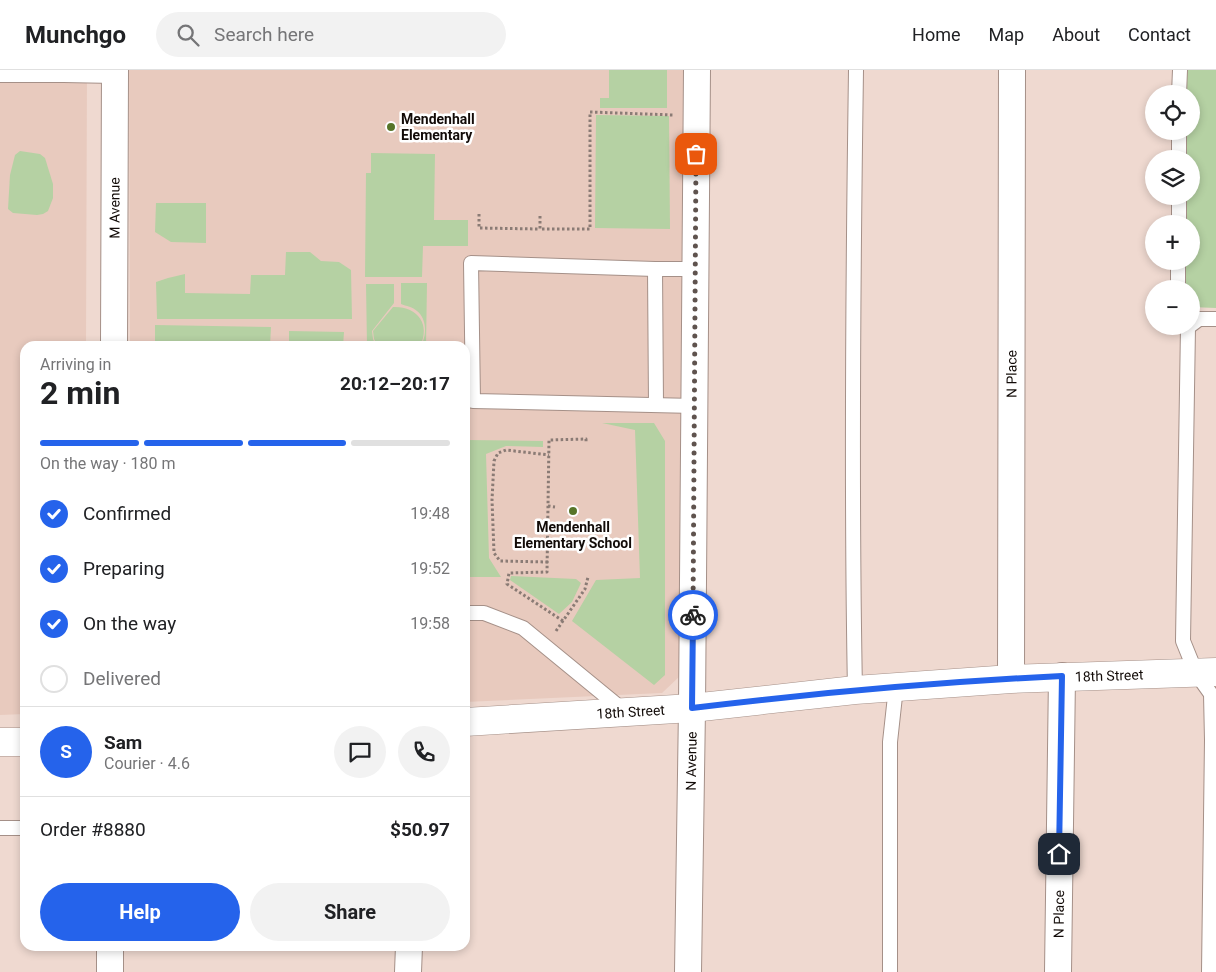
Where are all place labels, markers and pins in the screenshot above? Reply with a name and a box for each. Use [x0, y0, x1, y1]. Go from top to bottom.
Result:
place label: Mendenhall Elementary [401, 111, 475, 143]
marker: Mendenhall Elementary [385, 121, 397, 133]
pin [675, 133, 717, 175]
marker: Mendenhall Elementary School [567, 505, 579, 517]
place label: Mendenhall Elementary School [514, 519, 632, 551]
pin [1038, 833, 1080, 875]

